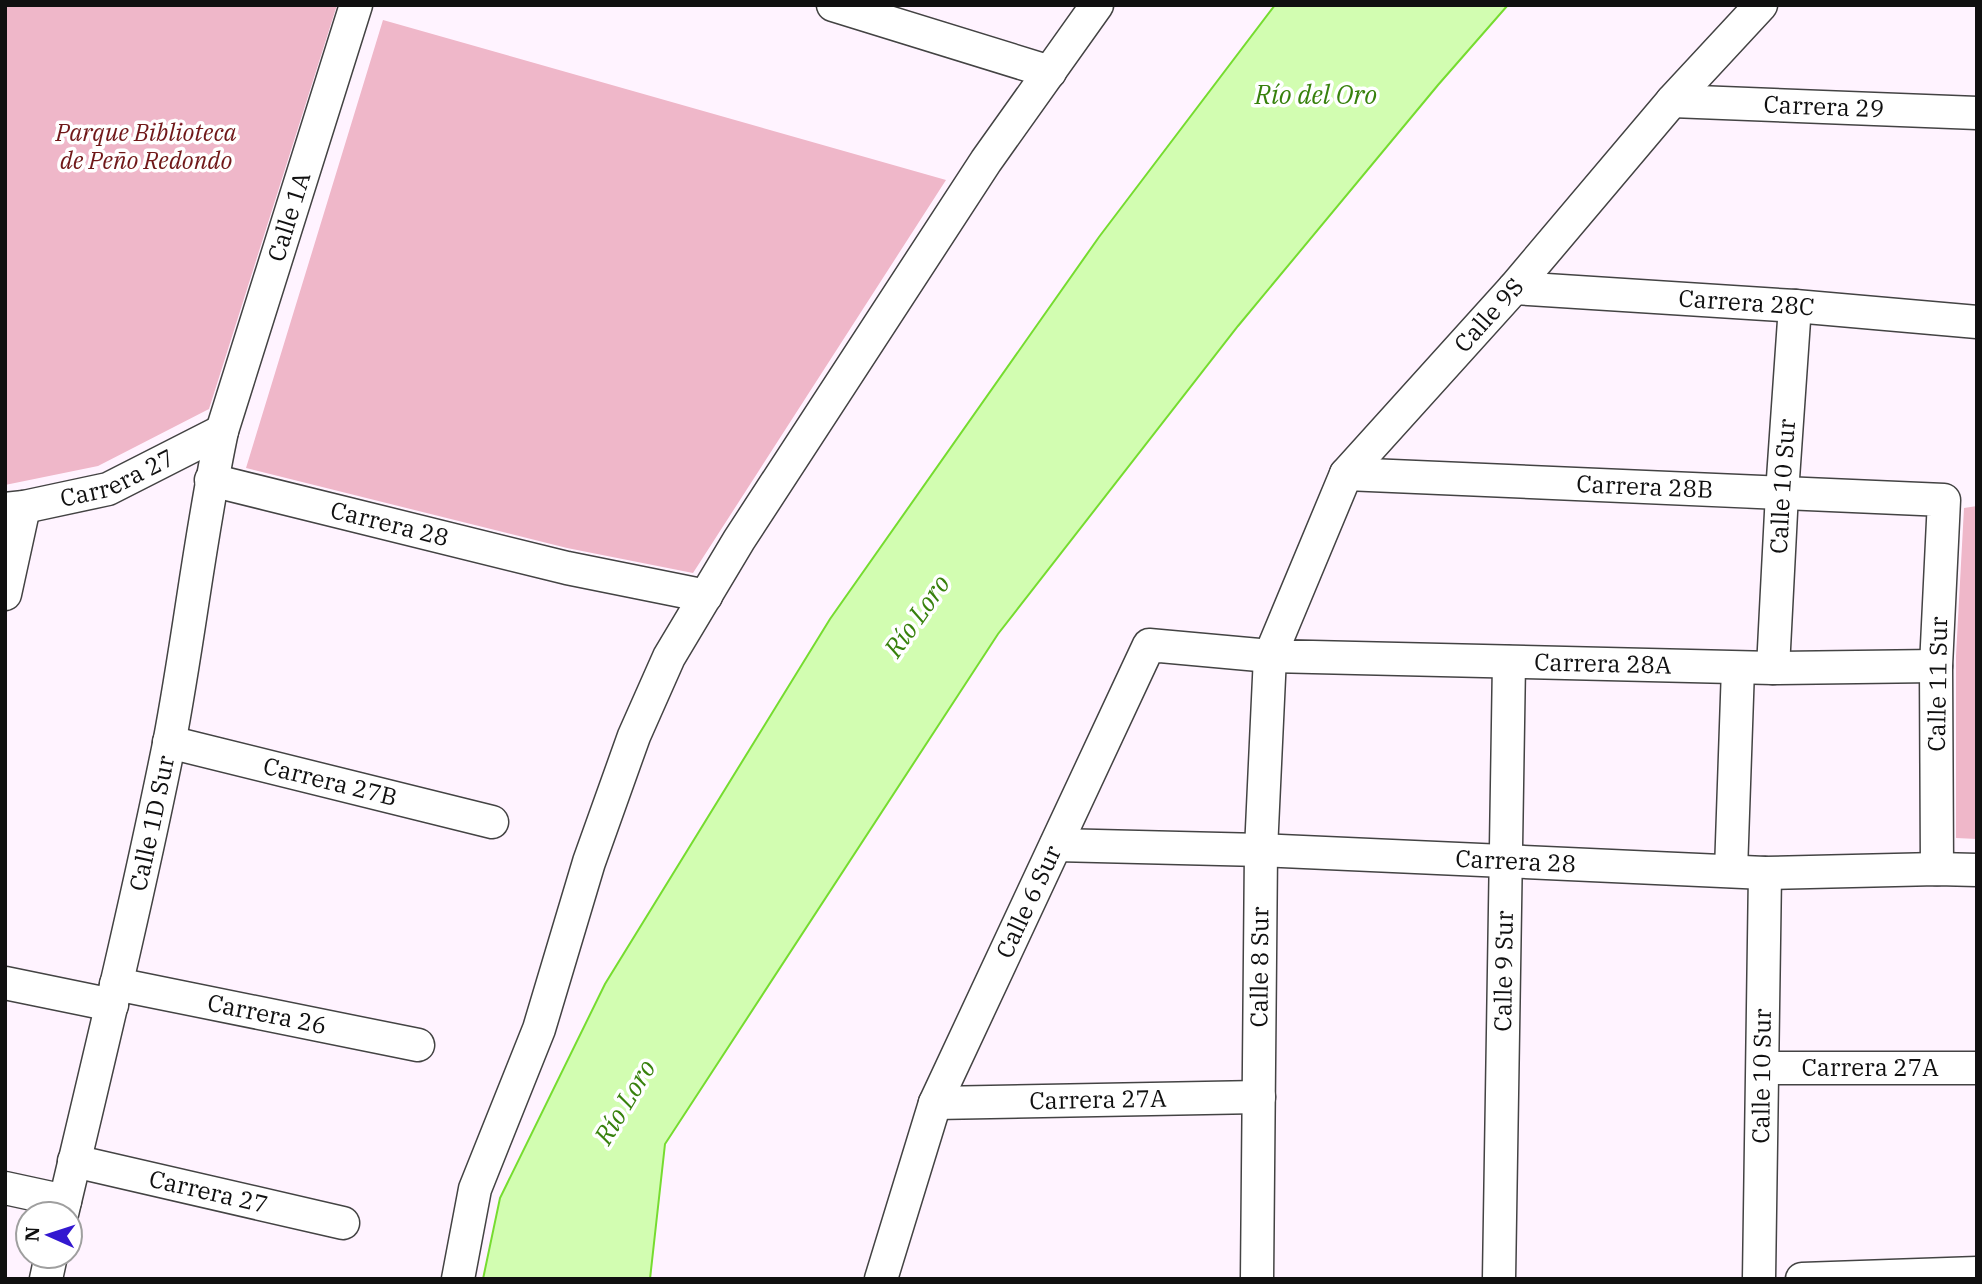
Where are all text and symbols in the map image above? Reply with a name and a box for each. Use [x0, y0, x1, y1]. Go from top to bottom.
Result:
water label: Río del Oro [1254, 77, 1377, 111]
street label: Carrera 29 [1763, 88, 1885, 124]
park label: Parque Biblioteca de Peño Redondo [54, 116, 237, 176]
street label: Calle 1A [259, 167, 318, 265]
street label: Calle 9S [1446, 271, 1531, 359]
street label: Carrera 28C [1678, 282, 1816, 323]
street label: Calle 10 Sur [1762, 417, 1802, 555]
street label: Carrera 27 [57, 441, 179, 514]
street label: Carrera 28B [1576, 467, 1714, 505]
street label: Carrera 28 [327, 493, 452, 553]
water label: Río Loro [875, 567, 957, 664]
street label: Calle 11 Sur [1920, 616, 1954, 752]
street label: Carrera 28A [1534, 645, 1672, 681]
street label: Carrera 27B [260, 749, 401, 813]
street label: Calle 1D Sur [121, 752, 181, 894]
street label: Calle 6 Sur [988, 840, 1068, 963]
street label: Carrera 28 [1455, 842, 1577, 879]
street label: Calle 8 Sur [1242, 906, 1275, 1028]
street label: Calle 9 Sur [1486, 910, 1520, 1032]
street label: Carrera 26 [205, 986, 329, 1041]
street label: Calle 10 Sur [1744, 1008, 1778, 1144]
street label: Carrera 27A [1801, 1051, 1939, 1083]
water label: Río Loro [585, 1053, 663, 1151]
street label: Carrera 27A [1029, 1082, 1167, 1116]
street label: Carrera 27 [146, 1162, 271, 1220]
north arrow [14, 1200, 84, 1270]
text: N [20, 1226, 44, 1242]

